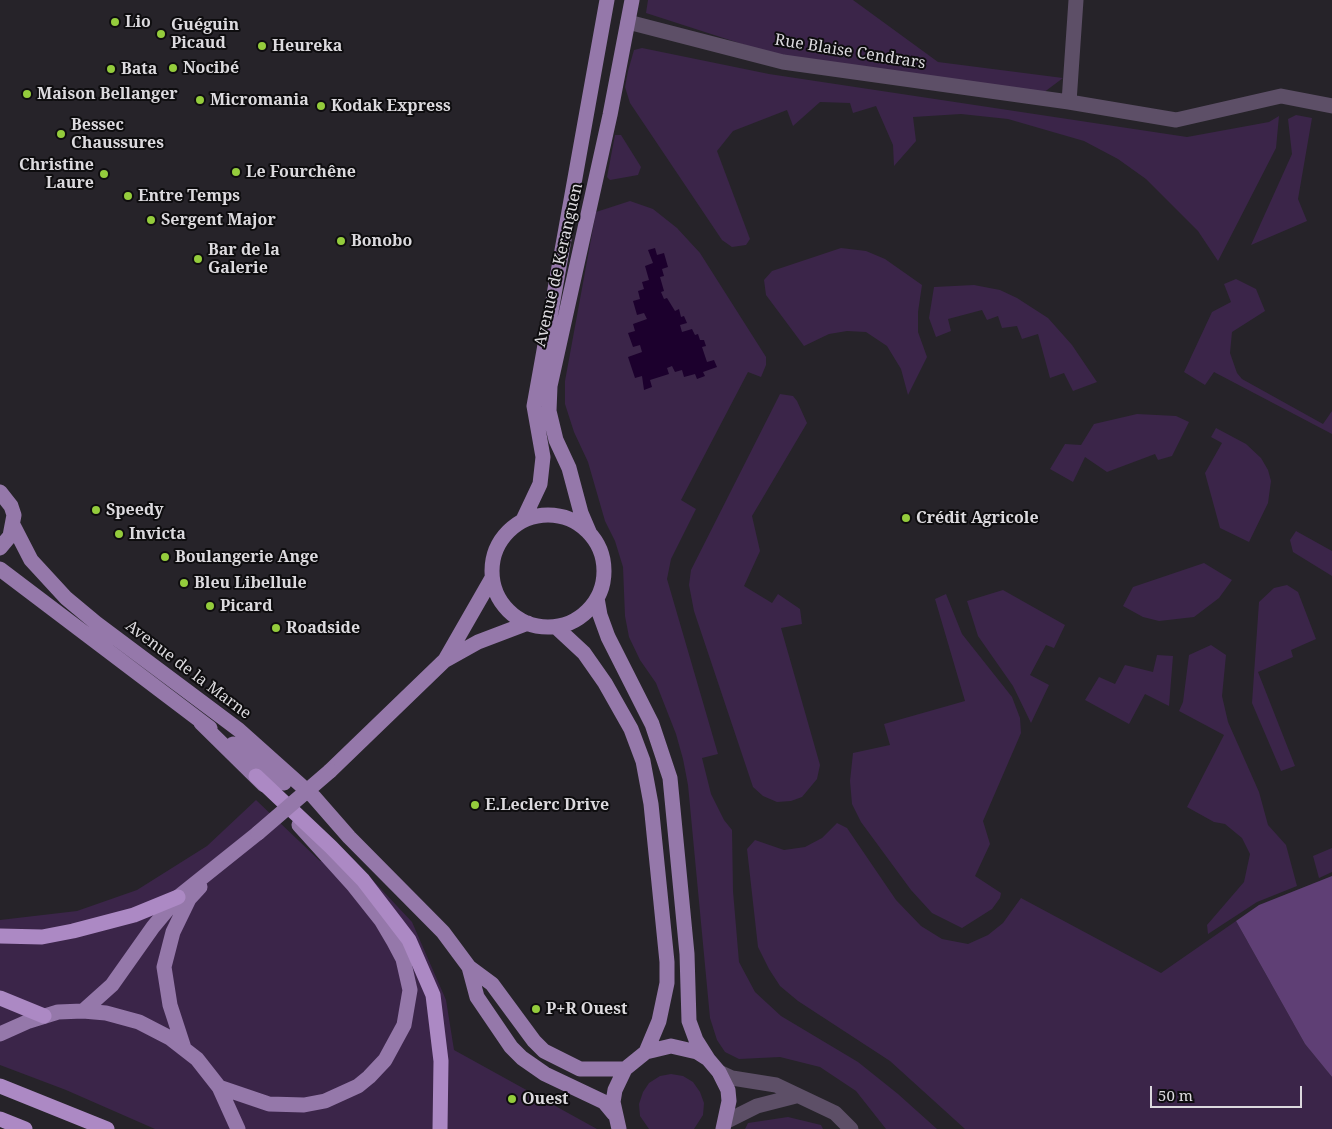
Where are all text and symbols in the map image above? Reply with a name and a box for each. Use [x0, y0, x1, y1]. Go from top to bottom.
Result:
place label: Lio [125, 12, 151, 32]
place label: Guéguin Picaud [171, 15, 239, 53]
marker: Lio [109, 16, 121, 28]
marker: Guéguin Picaud [155, 28, 167, 40]
street label: Rue Blaise Cendrars [773, 31, 927, 73]
place label: Heureka [272, 36, 342, 56]
marker: Heureka [256, 40, 268, 52]
place label: Nocibé [183, 58, 239, 78]
place label: Bata [121, 59, 157, 79]
marker: Nocibé [167, 62, 179, 74]
marker: Bata [105, 63, 117, 75]
place label: Maison Bellanger [37, 84, 178, 104]
marker: Maison Bellanger [21, 88, 33, 100]
place label: Micromania [210, 90, 309, 110]
marker: Micromania [194, 94, 206, 106]
place label: Kodak Express [331, 96, 451, 116]
marker: Kodak Express [315, 100, 327, 112]
place label: Bessec Chaussures [71, 115, 164, 153]
marker: Bessec Chaussures [55, 128, 67, 140]
place label: Christine Laure [19, 155, 94, 193]
place label: Le Fourchêne [246, 162, 356, 182]
marker: Le Fourchêne [230, 166, 242, 178]
marker: Christine Laure [98, 168, 110, 180]
street label: Avenue de Keranguen [531, 181, 587, 349]
place label: Entre Temps [138, 186, 240, 206]
marker: Entre Temps [122, 190, 134, 202]
place label: Sergent Major [161, 210, 276, 230]
marker: Sergent Major [145, 214, 157, 226]
place label: Bonobo [351, 231, 412, 251]
marker: Bonobo [335, 235, 347, 247]
place label: Bar de la Galerie [208, 240, 280, 278]
marker: Bar de la Galerie [192, 253, 204, 265]
place label: Speedy [106, 500, 164, 520]
marker: Speedy [90, 504, 102, 516]
place label: Crédit Agricole [916, 508, 1039, 528]
marker: Crédit Agricole [900, 512, 912, 524]
place label: Invicta [129, 524, 186, 544]
marker: Invicta [113, 528, 125, 540]
place label: Boulangerie Ange [175, 547, 318, 567]
marker: Boulangerie Ange [159, 551, 171, 563]
place label: Bleu Libellule [194, 573, 307, 593]
marker: Bleu Libellule [178, 577, 190, 589]
place label: Picard [220, 596, 273, 616]
marker: Picard [204, 600, 216, 612]
street label: Avenue de la Marne [121, 616, 255, 724]
place label: Roadside [286, 618, 360, 638]
marker: Roadside [270, 622, 282, 634]
place label: E.Leclerc Drive [485, 795, 609, 815]
marker: E.Leclerc Drive [469, 799, 481, 811]
place label: P+R Ouest [546, 999, 627, 1019]
marker: P+R Ouest [530, 1003, 542, 1015]
scale bar [1152, 1076, 1304, 1108]
text: 50 m [1158, 1085, 1193, 1105]
place label: Ouest [522, 1089, 569, 1109]
marker: Ouest [506, 1093, 518, 1105]

